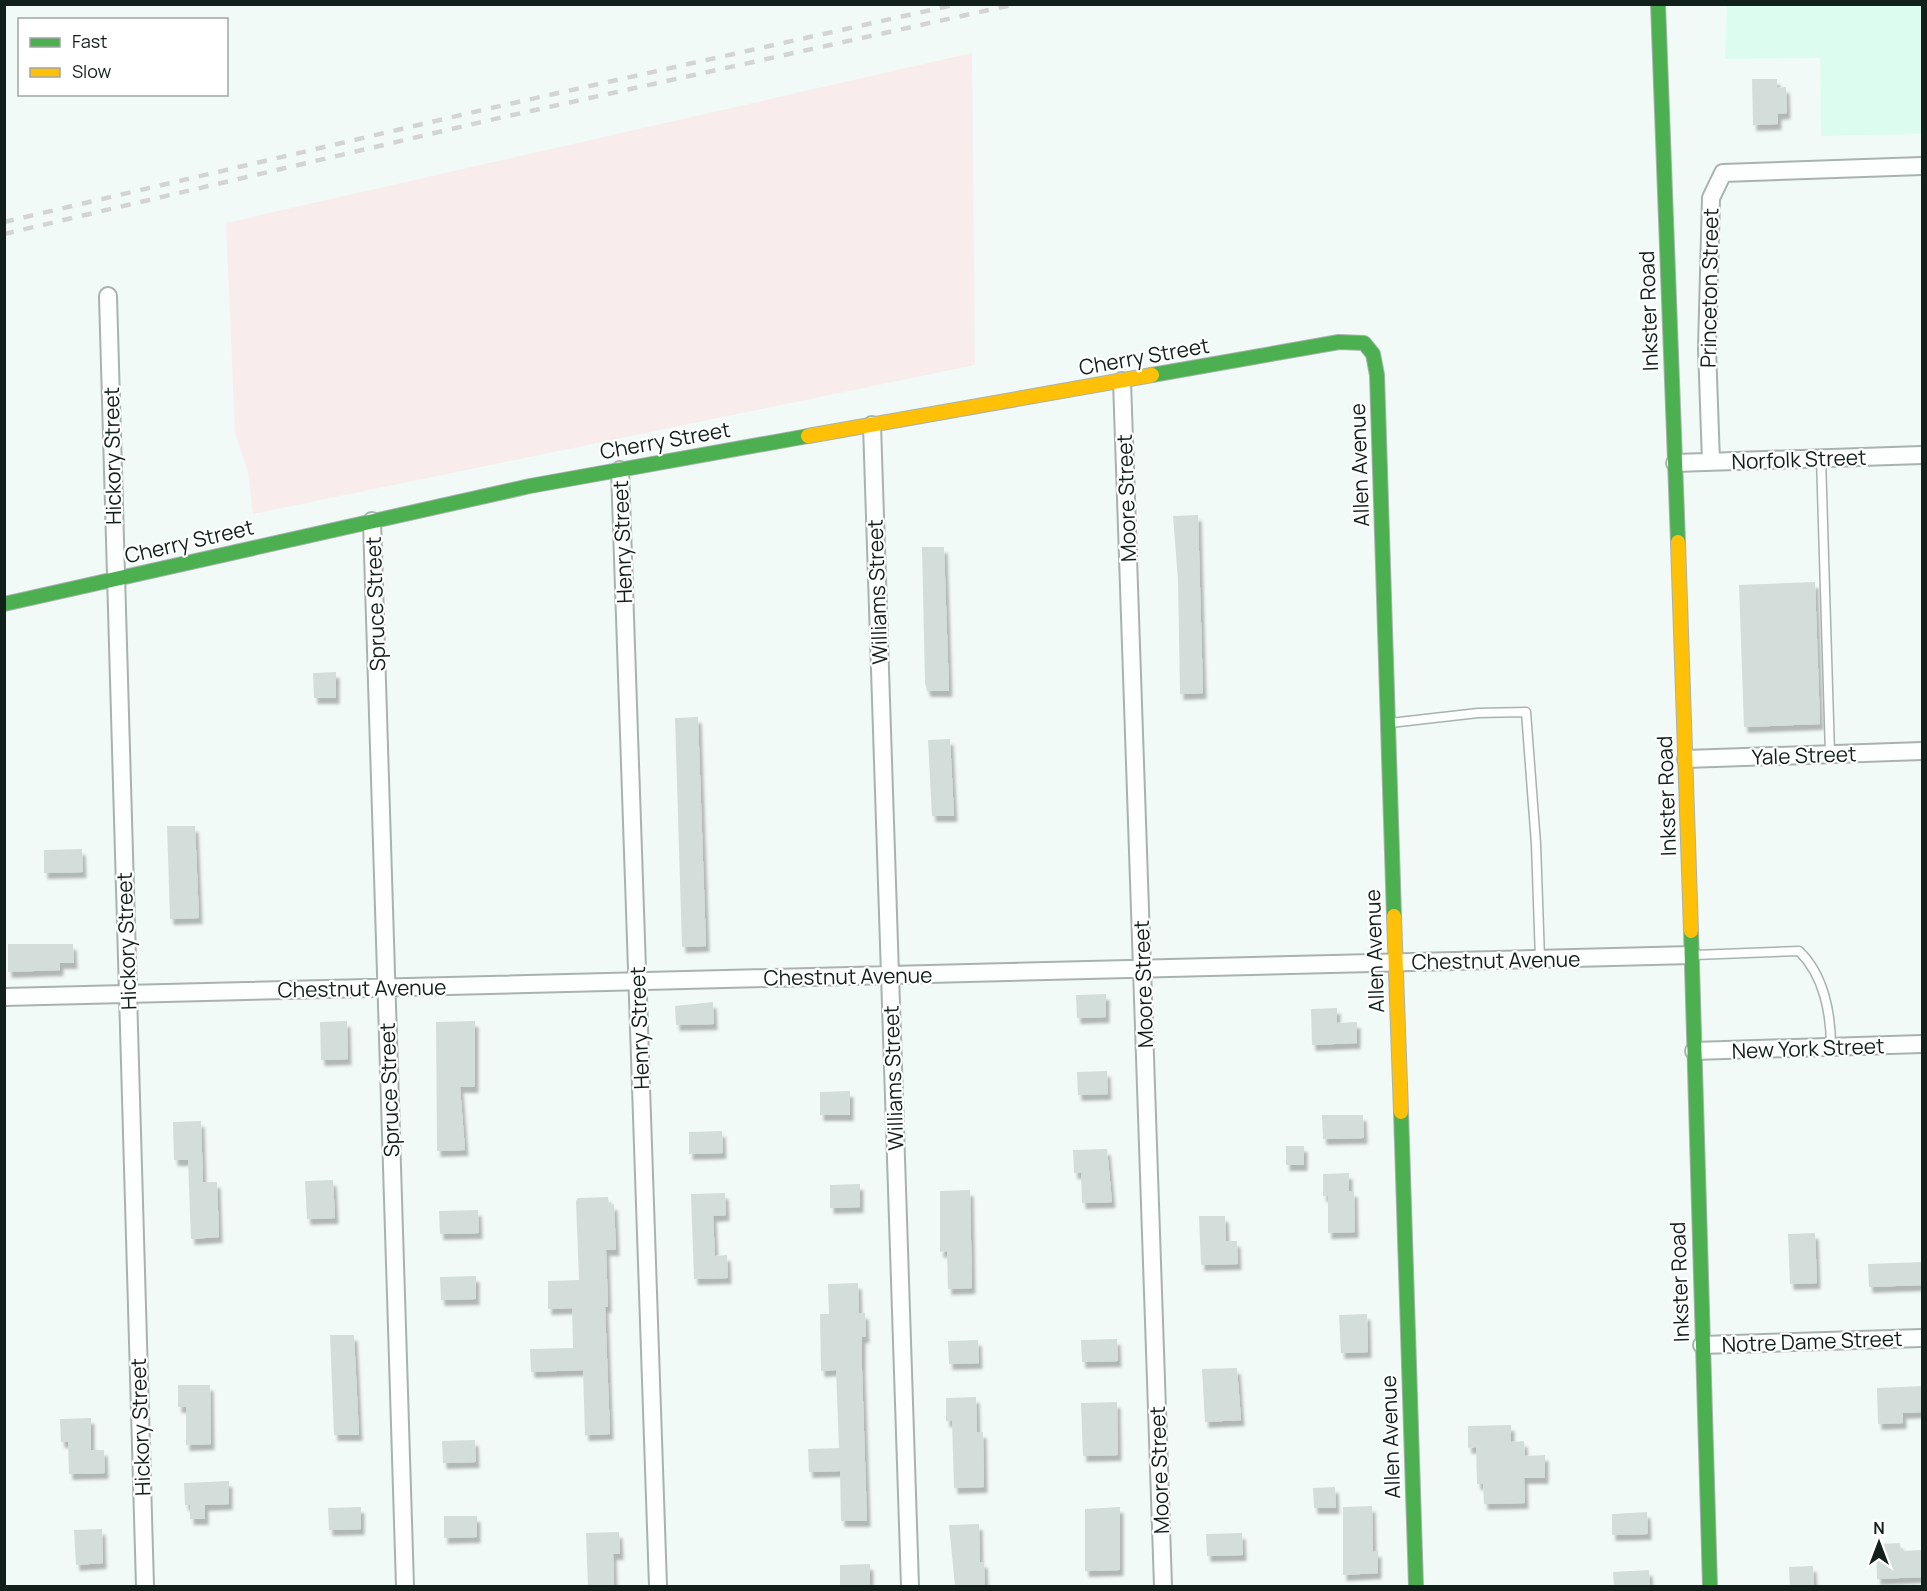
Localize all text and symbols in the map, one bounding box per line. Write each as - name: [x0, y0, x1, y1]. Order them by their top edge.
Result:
- legend: [18, 18, 228, 96]
- text: Fast: [72, 29, 107, 53]
- text: Slow: [72, 59, 112, 83]
- street label: Princeton Street: [1694, 208, 1724, 368]
- street label: Inkster Road: [1632, 250, 1664, 372]
- street label: Cherry Street: [1077, 331, 1211, 381]
- street label: Hickory Street: [97, 387, 127, 525]
- street label: Allen Avenue: [1343, 403, 1375, 527]
- street label: Cherry Street: [598, 415, 732, 465]
- street label: Moore Street: [1110, 434, 1142, 562]
- street label: Norfolk Street: [1731, 443, 1867, 475]
- street label: Henry Street: [606, 480, 638, 604]
- street label: Cherry Street: [122, 513, 256, 569]
- street label: Williams Street: [860, 519, 894, 665]
- street label: Spruce Street: [359, 536, 391, 672]
- street label: Inkster Road: [1650, 735, 1682, 857]
- street label: Yale Street: [1751, 739, 1857, 771]
- street label: Hickory Street: [110, 872, 142, 1010]
- street label: Allen Avenue: [1358, 889, 1390, 1013]
- street label: Moore Street: [1127, 920, 1159, 1048]
- street label: Chestnut Avenue: [1411, 945, 1581, 975]
- street label: Chestnut Avenue: [763, 961, 933, 991]
- street label: Henry Street: [623, 966, 655, 1090]
- street label: Chestnut Avenue: [277, 973, 447, 1003]
- street label: Williams Street: [876, 1005, 910, 1151]
- street label: Spruce Street: [373, 1022, 405, 1158]
- street label: New York Street: [1731, 1031, 1885, 1065]
- street label: Inkster Road: [1663, 1221, 1695, 1343]
- street label: Notre Dame Street: [1721, 1324, 1903, 1358]
- street label: Hickory Street: [124, 1358, 156, 1496]
- street label: Allen Avenue: [1374, 1375, 1406, 1499]
- street label: Moore Street: [1143, 1406, 1175, 1534]
- north arrow: [1849, 1513, 1909, 1573]
- text: N: [1873, 1517, 1885, 1539]

